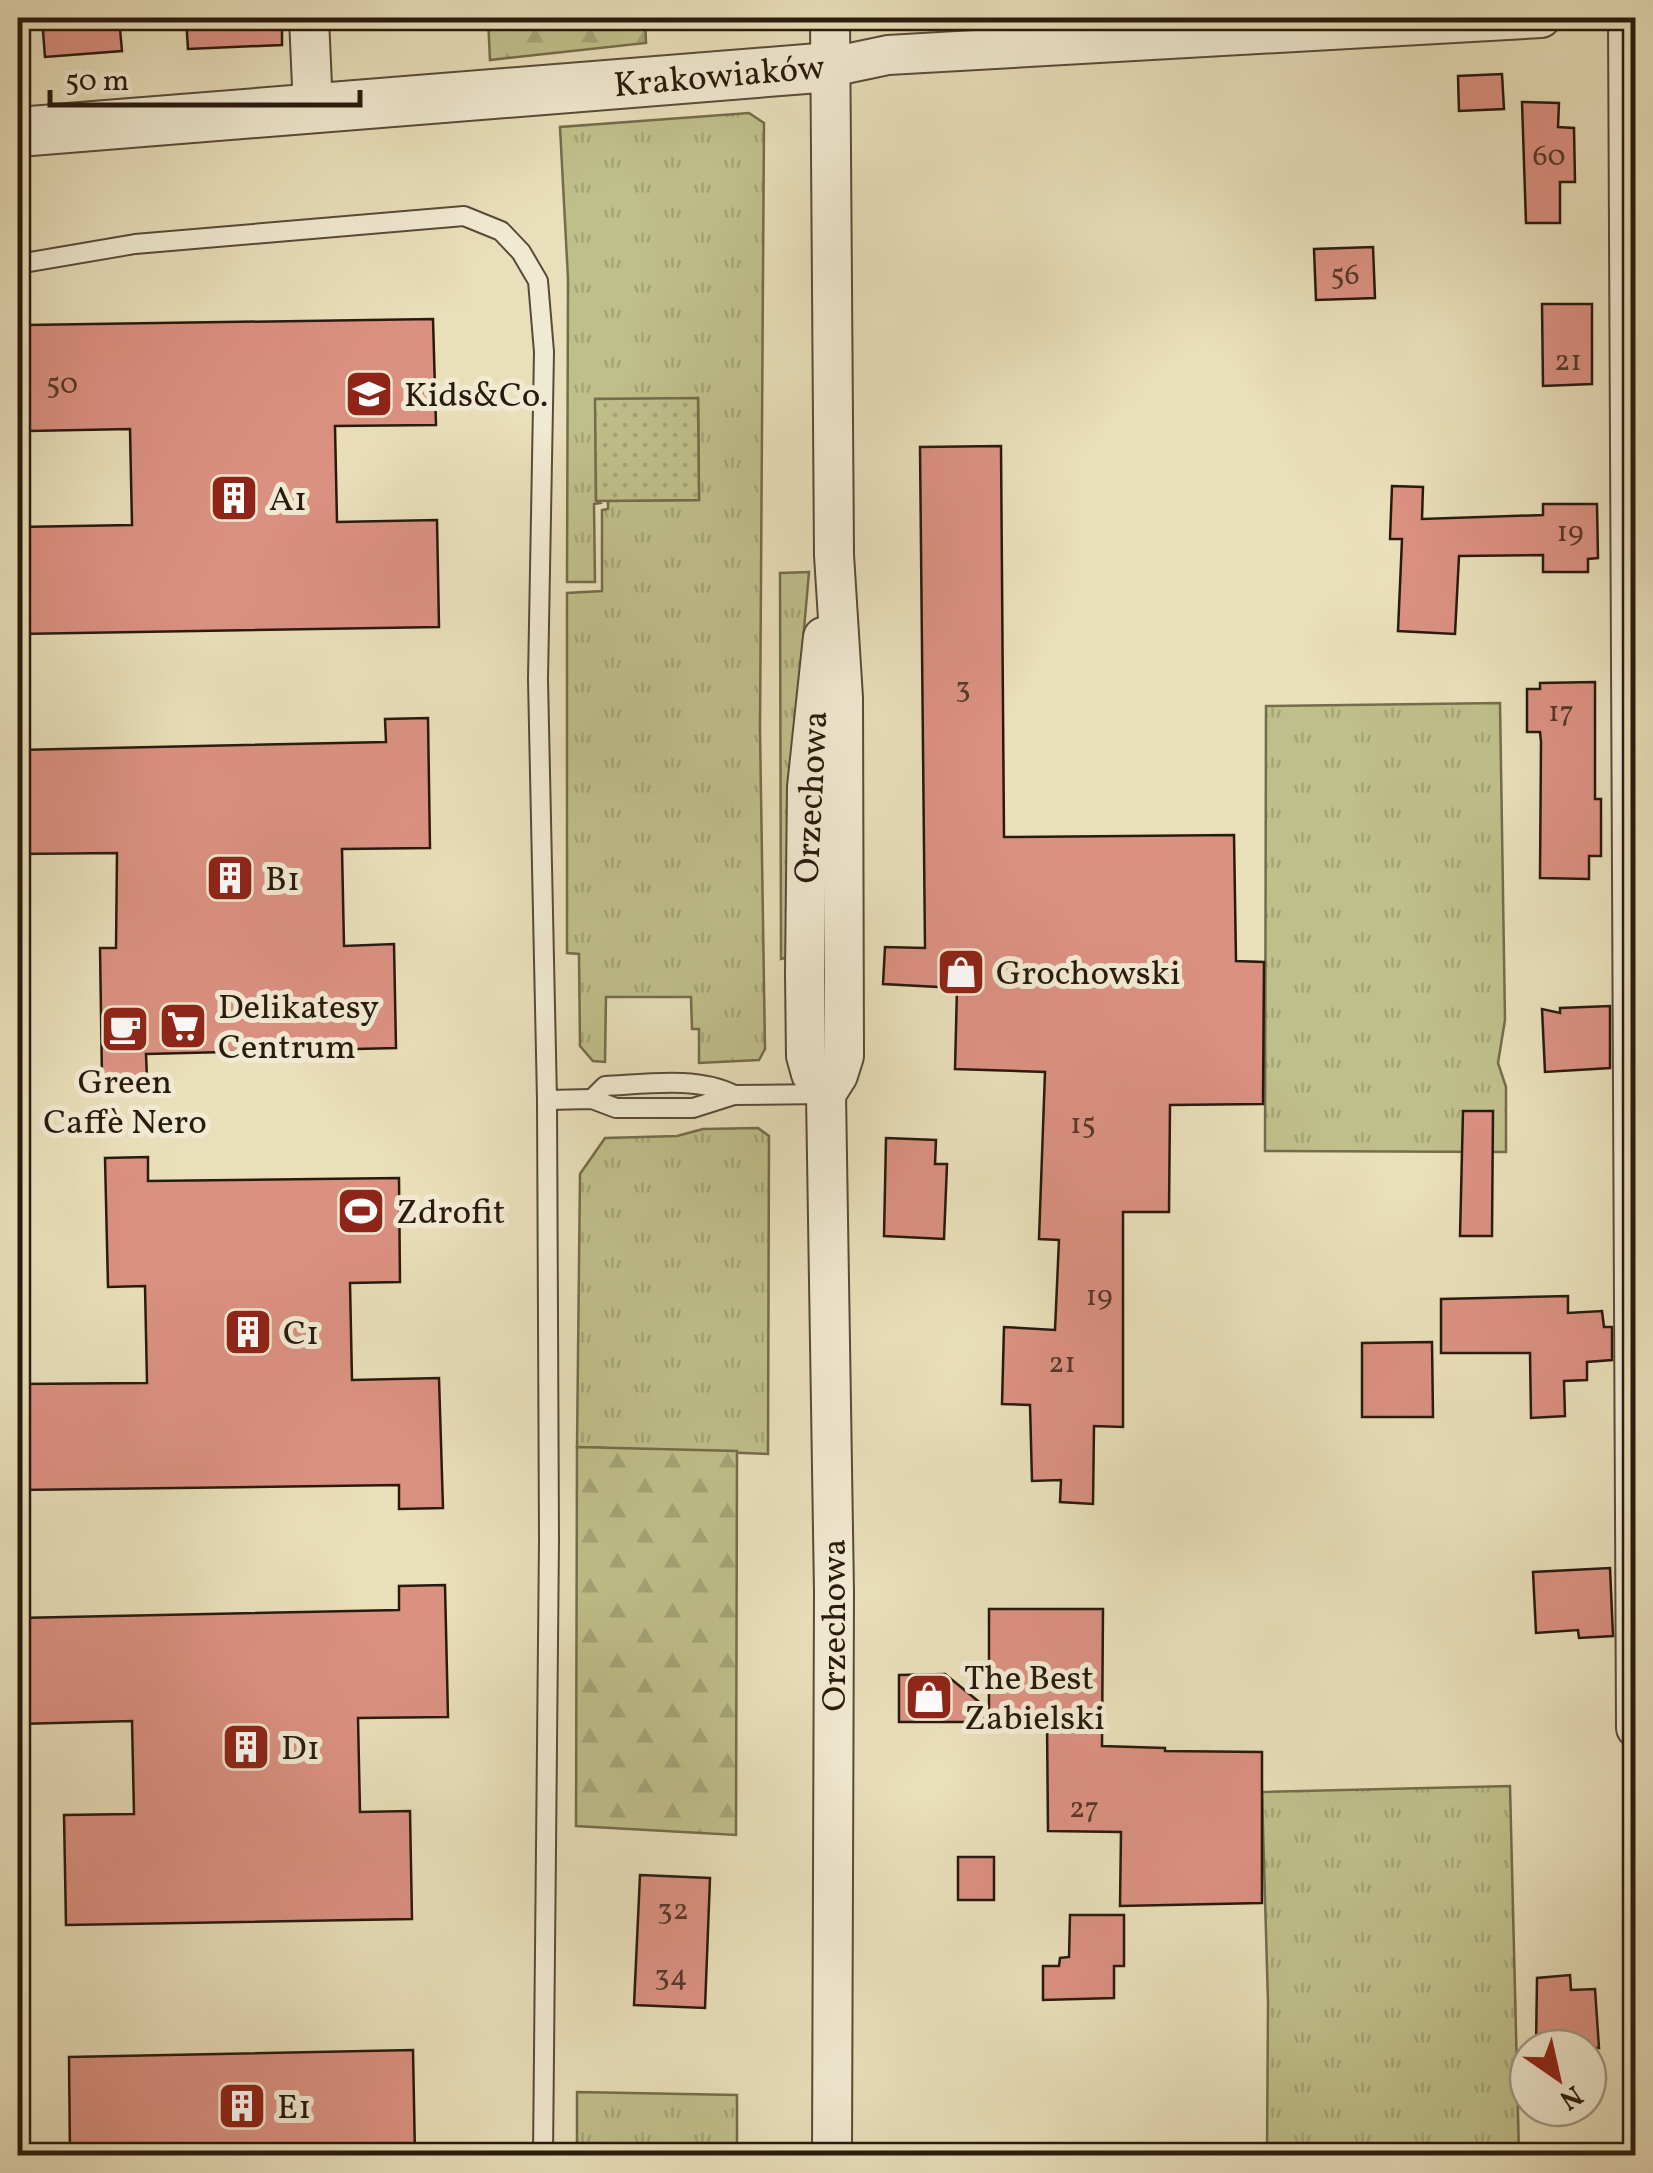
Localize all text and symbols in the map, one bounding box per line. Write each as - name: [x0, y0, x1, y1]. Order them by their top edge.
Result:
- scale bar: [50, 45, 360, 107]
- street label: Krakowiaków: [612, 45, 827, 111]
- text: 50 m: [65, 61, 129, 103]
- house number: 60: [1532, 136, 1566, 178]
- house number: 56: [1330, 255, 1360, 297]
- house number: 21: [1554, 341, 1582, 383]
- house number: 50: [46, 364, 78, 406]
- school or university icon: Kids&Co.: [343, 368, 395, 420]
- place label: Kids&Co.: [404, 373, 548, 421]
- building icon: A1: [208, 472, 260, 524]
- place label: A1: [269, 477, 307, 525]
- house number: 19: [1556, 512, 1584, 554]
- house number: 3: [955, 668, 971, 710]
- house number: 17: [1548, 692, 1574, 734]
- street label: Orzechowa: [785, 710, 841, 885]
- building icon: B1: [204, 852, 256, 904]
- place label: B1: [265, 857, 300, 905]
- shop icon: Grochowski: [935, 946, 987, 998]
- place label: Grochowski: [996, 951, 1180, 999]
- place label: Delikatesy Centrum: [218, 985, 379, 1073]
- supermarket icon: Delikatesy Centrum: [157, 1000, 209, 1052]
- cafe icon: Green Caffè Nero: [99, 1003, 151, 1055]
- place label: Green Caffè Nero: [43, 1060, 207, 1148]
- house number: 15: [1070, 1104, 1096, 1146]
- sports icon: Zdrofit: [335, 1185, 387, 1237]
- place label: Zdrofit: [396, 1190, 505, 1238]
- house number: 19: [1085, 1276, 1113, 1318]
- building icon: C1: [222, 1306, 274, 1358]
- place label: C1: [283, 1311, 319, 1359]
- house number: 21: [1048, 1343, 1076, 1385]
- street label: Orzechowa: [812, 1539, 860, 1711]
- place label: The Best Zabielski: [964, 1656, 1105, 1744]
- shop icon: The Best Zabielski: [903, 1671, 955, 1723]
- building icon: D1: [220, 1721, 272, 1773]
- place label: D1: [281, 1726, 320, 1774]
- house number: 27: [1069, 1788, 1099, 1830]
- house number: 32: [657, 1890, 689, 1932]
- house number: 34: [654, 1956, 688, 1998]
- north arrow: [1508, 2028, 1608, 2128]
- text: N: [1551, 2075, 1590, 2119]
- building icon: E1: [216, 2080, 268, 2132]
- place label: E1: [277, 2085, 312, 2133]

